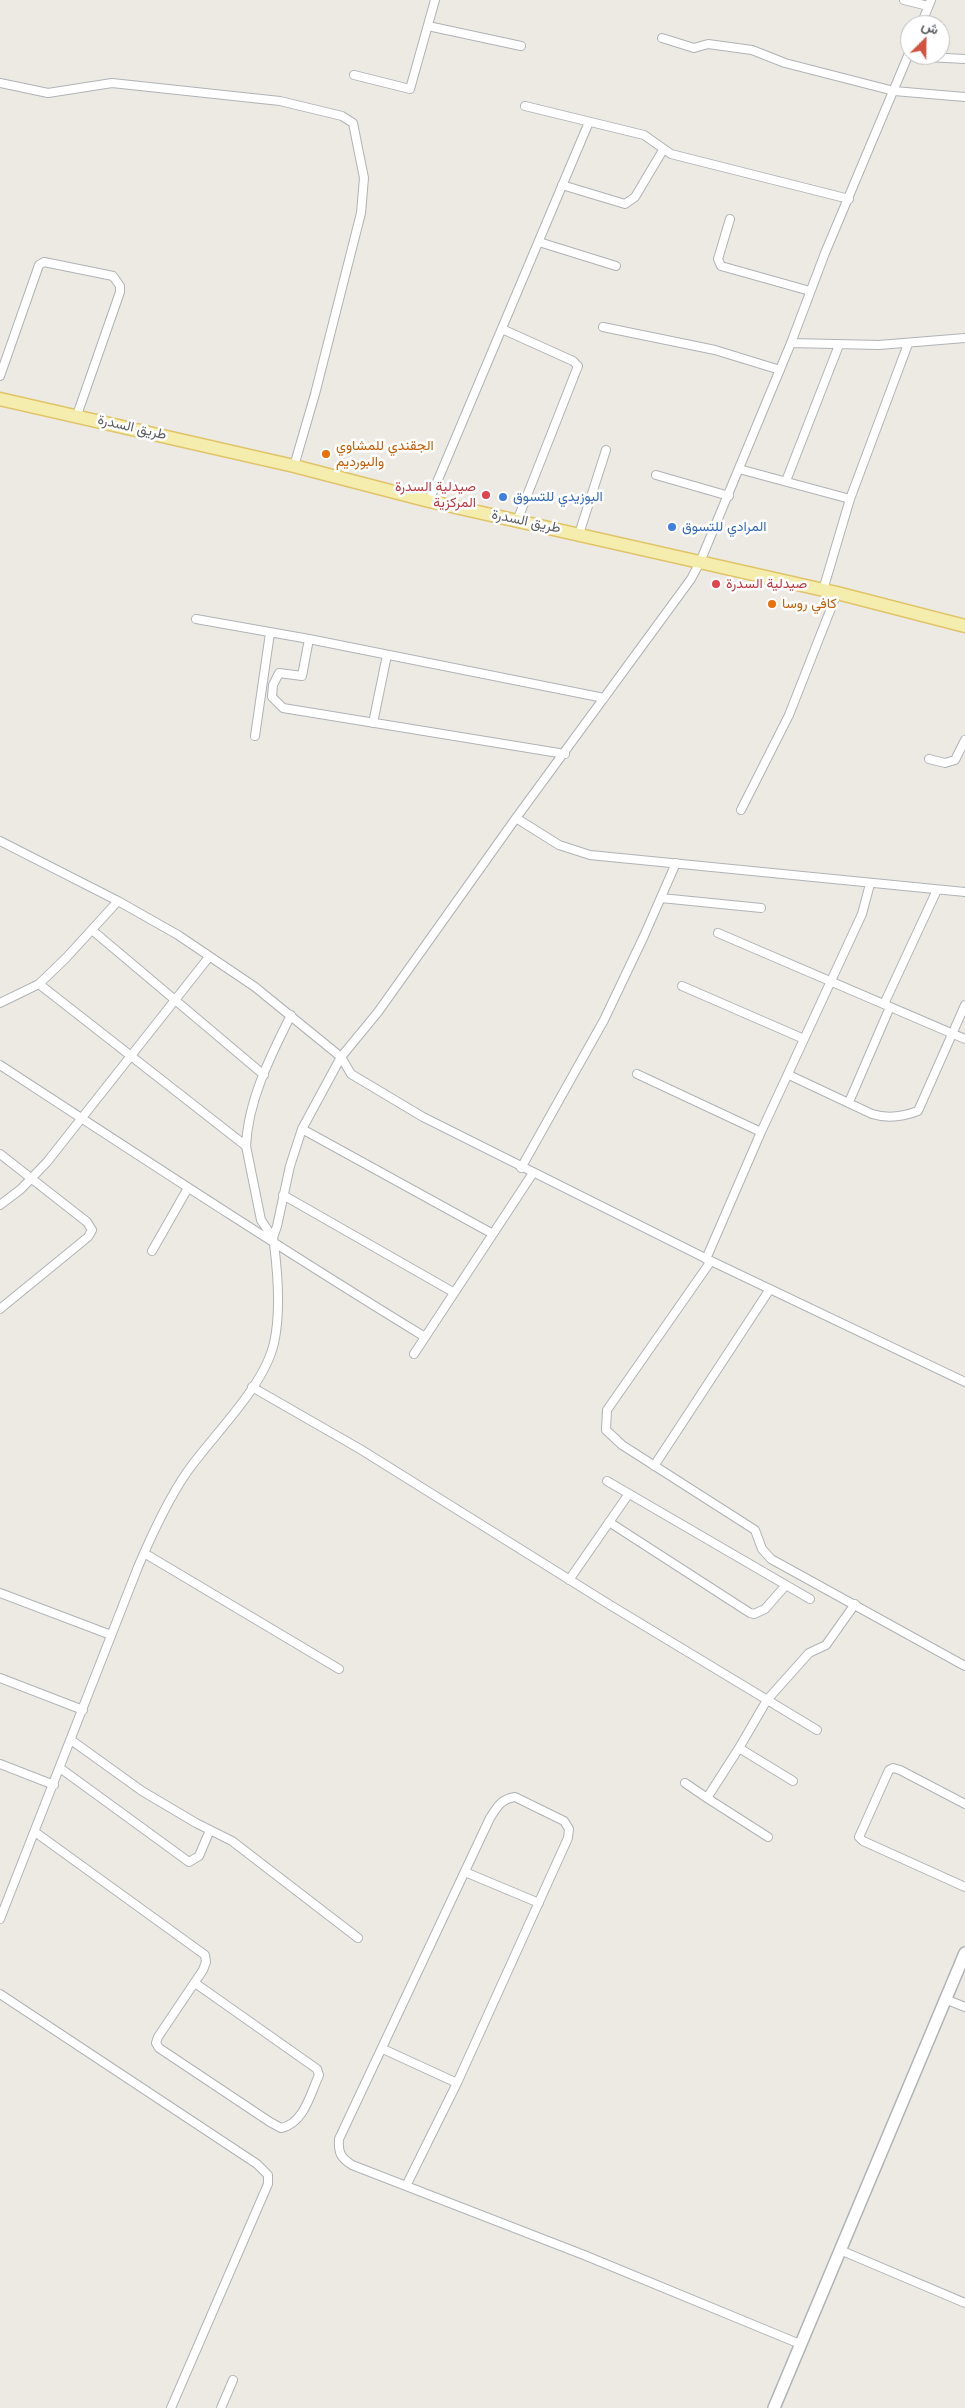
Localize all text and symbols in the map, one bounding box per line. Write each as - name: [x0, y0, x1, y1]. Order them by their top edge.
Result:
- north arrow: [900, 15, 950, 65]
- text: ش: [919, 15, 942, 40]
- street label: طريق السدرة: [96, 412, 168, 444]
- place label: الجقندي للمشاوي والبورديم: [336, 438, 434, 471]
- marker: الجقندي للمشاوي والبورديم: [320, 448, 332, 460]
- place label: صيدلية السدرة المركزية: [395, 479, 476, 512]
- marker: صيدلية السدرة المركزية: [480, 489, 492, 501]
- place label: البوزيدي للتسوق: [513, 489, 603, 505]
- marker: البوزيدي للتسوق: [497, 491, 509, 503]
- street label: طريق السدرة: [490, 506, 562, 538]
- place label: المرادي للتسوق: [682, 519, 767, 535]
- marker: المرادي للتسوق: [666, 521, 678, 533]
- place label: صيدلية السدرة: [726, 576, 807, 592]
- marker: صيدلية السدرة: [710, 578, 722, 590]
- place label: كافي روسا: [782, 596, 837, 612]
- marker: كافي روسا: [766, 598, 778, 610]

